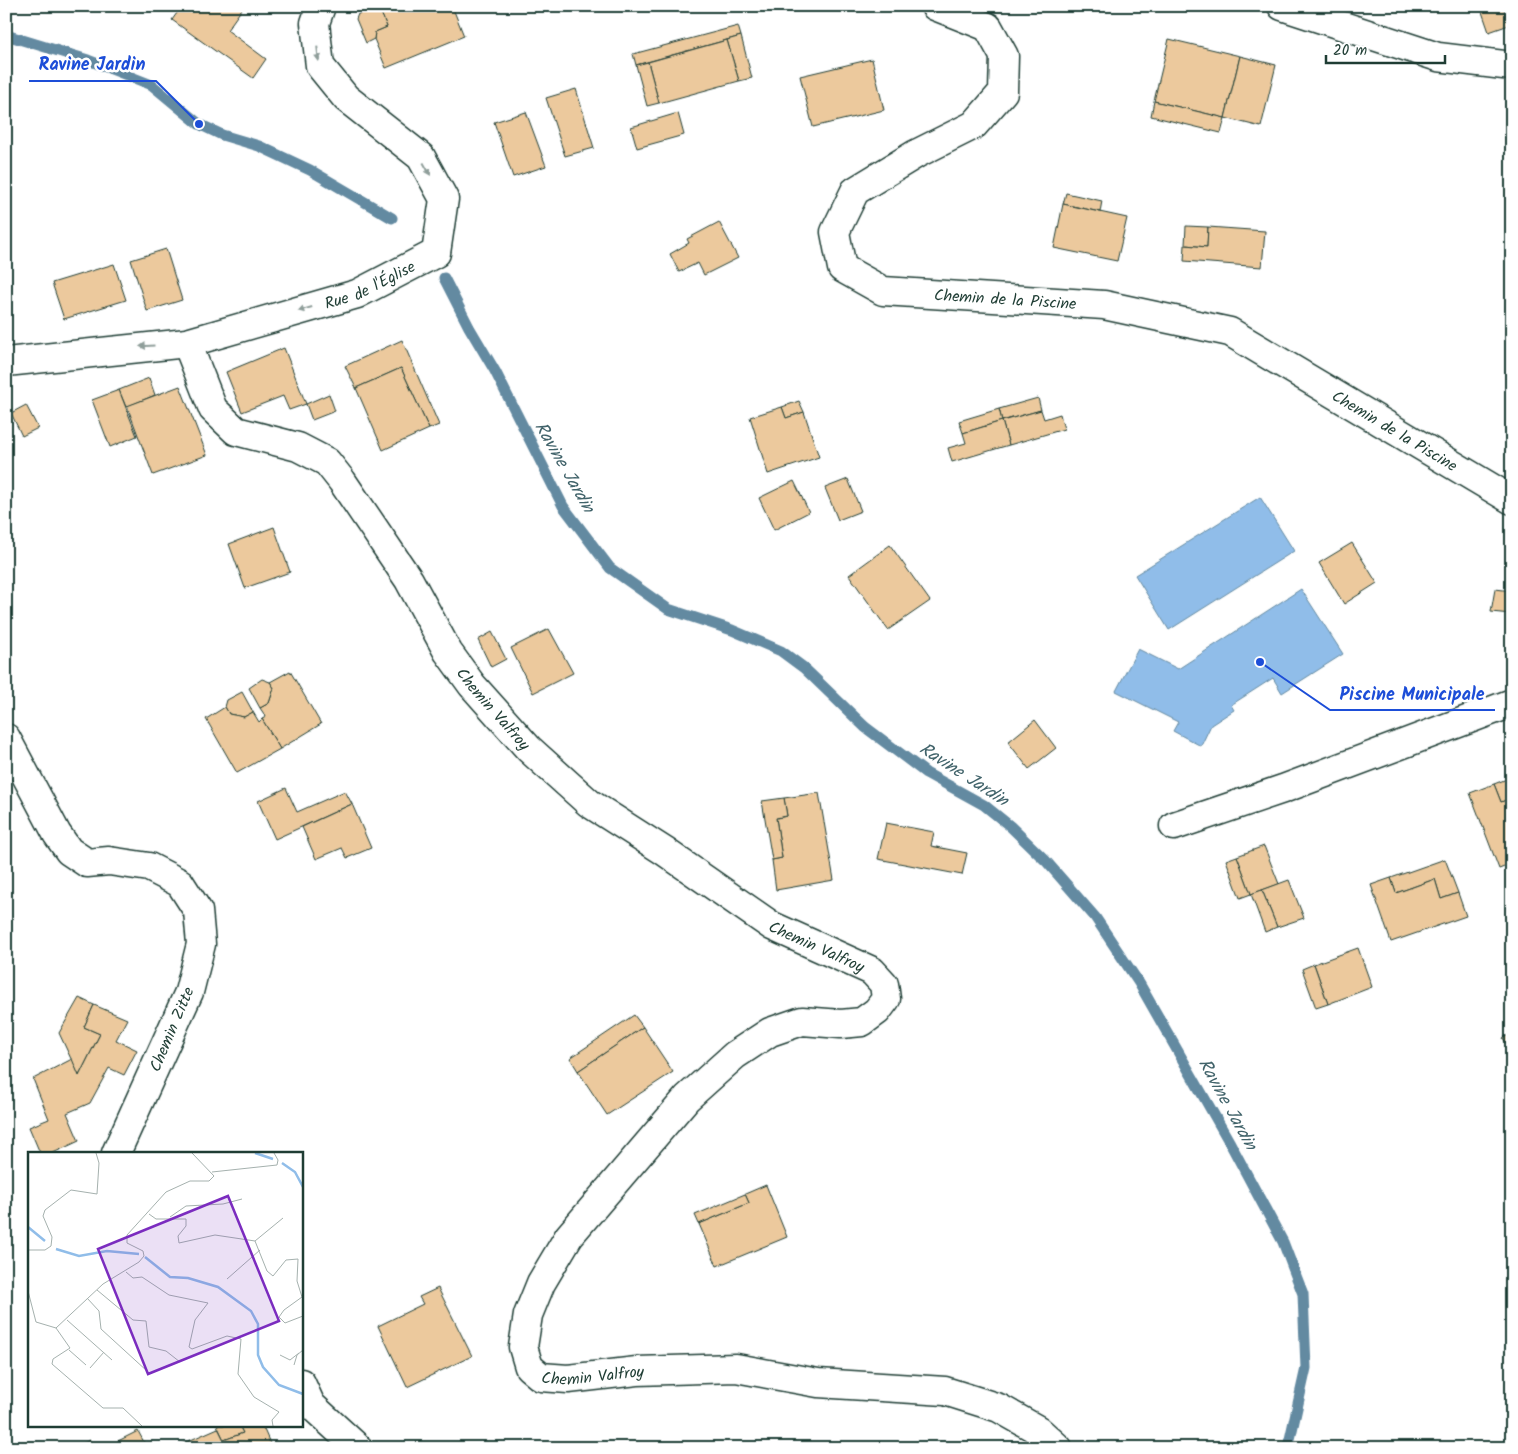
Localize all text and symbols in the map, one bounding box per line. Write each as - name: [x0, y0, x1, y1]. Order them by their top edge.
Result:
- scale bar: [1326, 32, 1444, 64]
- text: 20 m: [1333, 39, 1367, 63]
- one-way arrow: [315, 46, 323, 62]
- callout: Ravine Jardin: [29, 48, 156, 81]
- text: Ravine Jardin: [39, 51, 145, 80]
- one-way arrow: [423, 162, 432, 175]
- street label: Rue de l'Église: [322, 255, 420, 317]
- street label: Chemin de la Piscine: [933, 283, 1077, 317]
- one-way arrow: [297, 306, 312, 314]
- one-way arrow: [139, 342, 155, 350]
- street label: Chemin de la Piscine: [1327, 384, 1462, 479]
- water label: Ravine Jardin: [526, 417, 602, 520]
- street label: Chemin Valfroy: [449, 663, 536, 757]
- callout: Piscine Municipale: [1330, 677, 1495, 710]
- text: Piscine Municipale: [1339, 681, 1485, 710]
- water label: Ravine Jardin: [913, 735, 1015, 816]
- street label: Chemin Valfroy: [764, 915, 869, 980]
- street label: Chemin Zitte: [143, 983, 202, 1076]
- water label: Ravine Jardin: [1189, 1053, 1265, 1157]
- inset map: [28, 1152, 302, 1426]
- street label: Chemin Valfroy: [540, 1360, 645, 1393]

